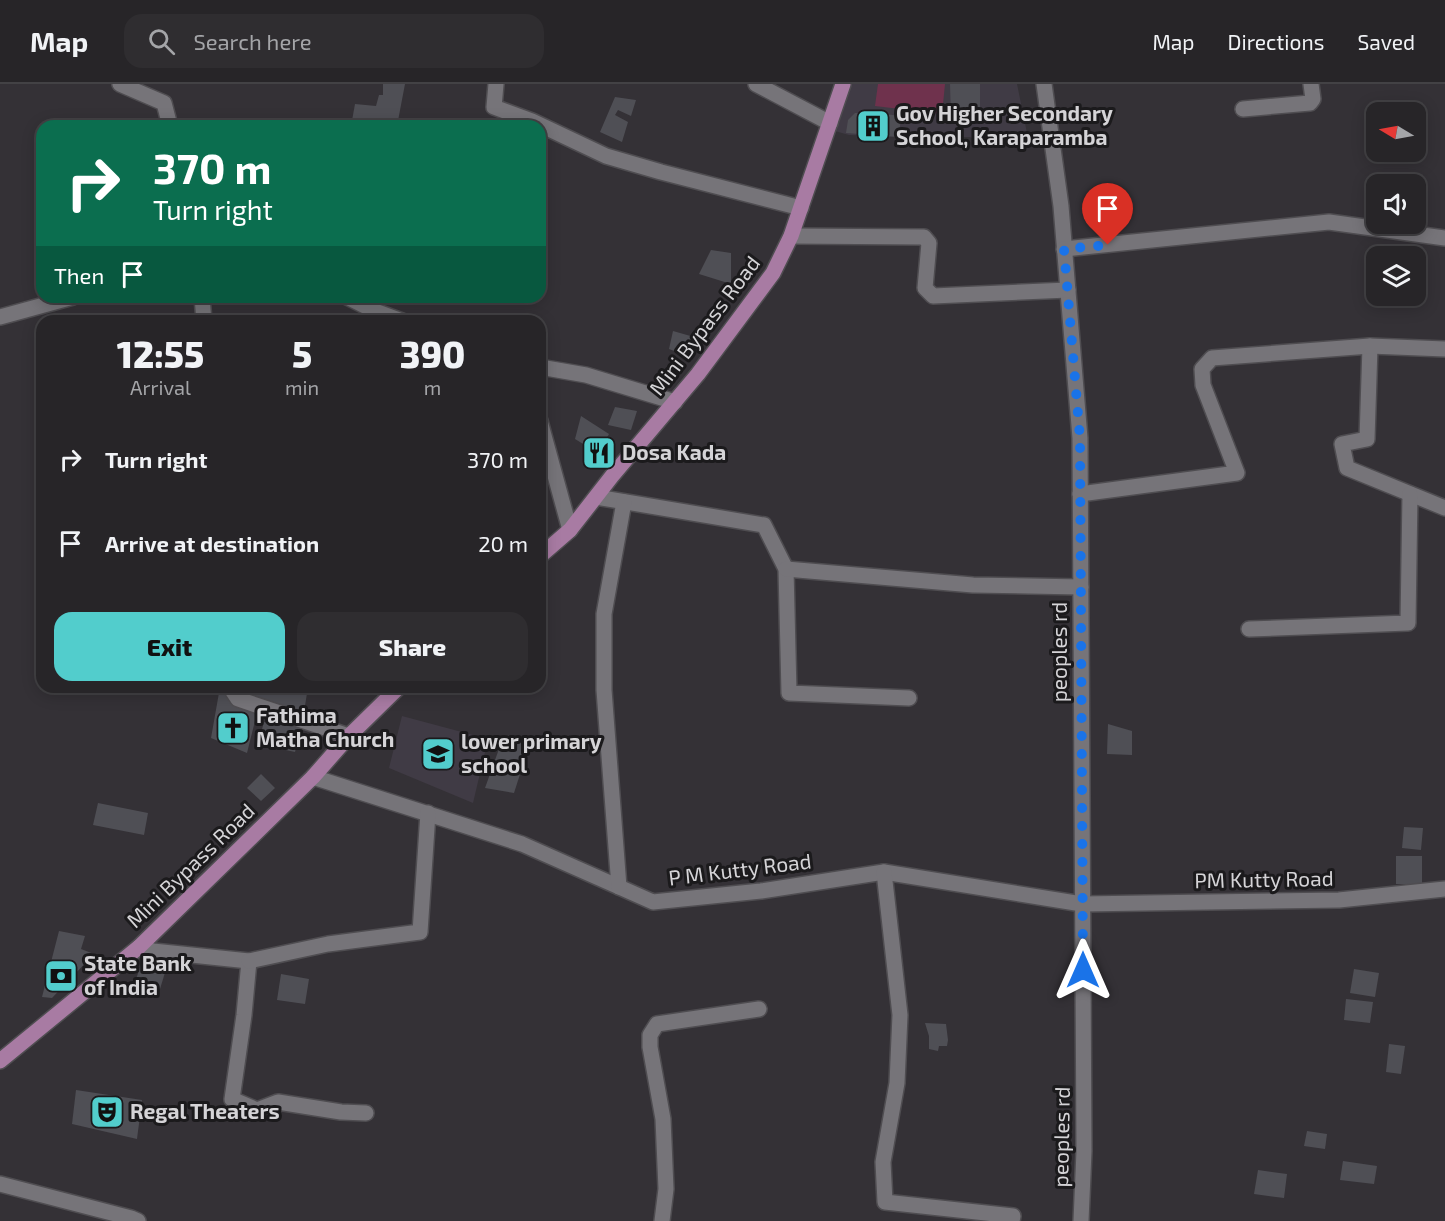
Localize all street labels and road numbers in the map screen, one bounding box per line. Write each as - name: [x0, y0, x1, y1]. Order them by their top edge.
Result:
- street label: Mini Bypass Road: [643, 251, 764, 400]
- street label: peoples rd: [1046, 602, 1071, 702]
- street label: Mini Bypass Road: [121, 798, 259, 932]
- street label: P M Kutty Road: [667, 847, 813, 890]
- street label: PM Kutty Road: [1194, 865, 1334, 892]
- street label: peoples rd: [1047, 1086, 1074, 1188]

